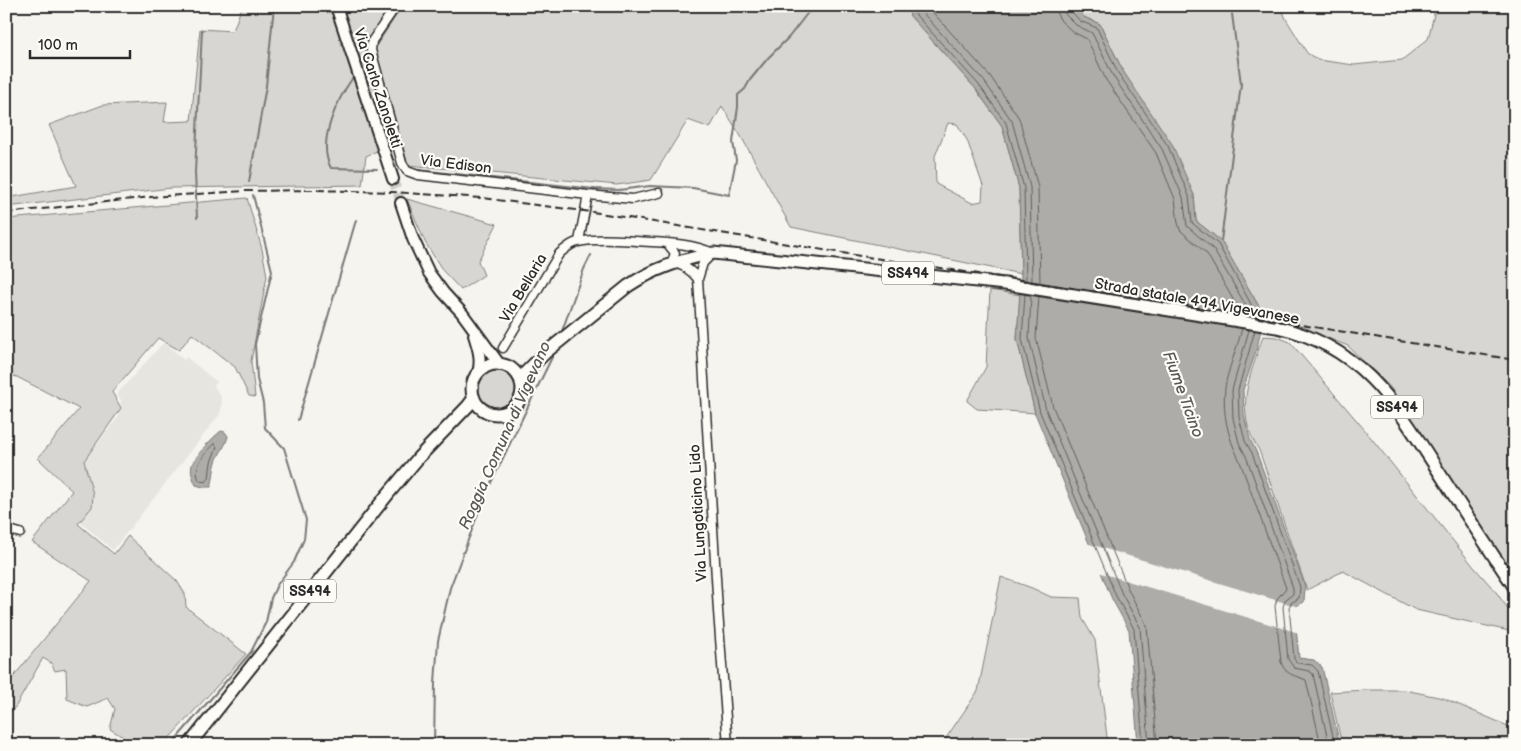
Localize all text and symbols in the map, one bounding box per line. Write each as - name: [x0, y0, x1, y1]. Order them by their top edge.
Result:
- street label: Via Carlo Zanoletti: [349, 26, 406, 151]
- scale bar: [30, 28, 130, 60]
- text: 100 m: [38, 36, 78, 55]
- street label: Via Edison: [419, 151, 493, 178]
- street label: Via Bellaria: [495, 250, 551, 326]
- road number: SS494: [882, 262, 934, 284]
- street label: Strada statale 494 Vigevanese: [1093, 274, 1301, 329]
- water label: Roggia Comuna di Vigevano: [455, 339, 555, 533]
- water label: Fiume Ticino: [1158, 349, 1207, 440]
- road number: SS494: [1371, 396, 1423, 418]
- street label: Via Lungoticino Lido: [685, 444, 712, 582]
- road number: SS494: [284, 580, 336, 602]

